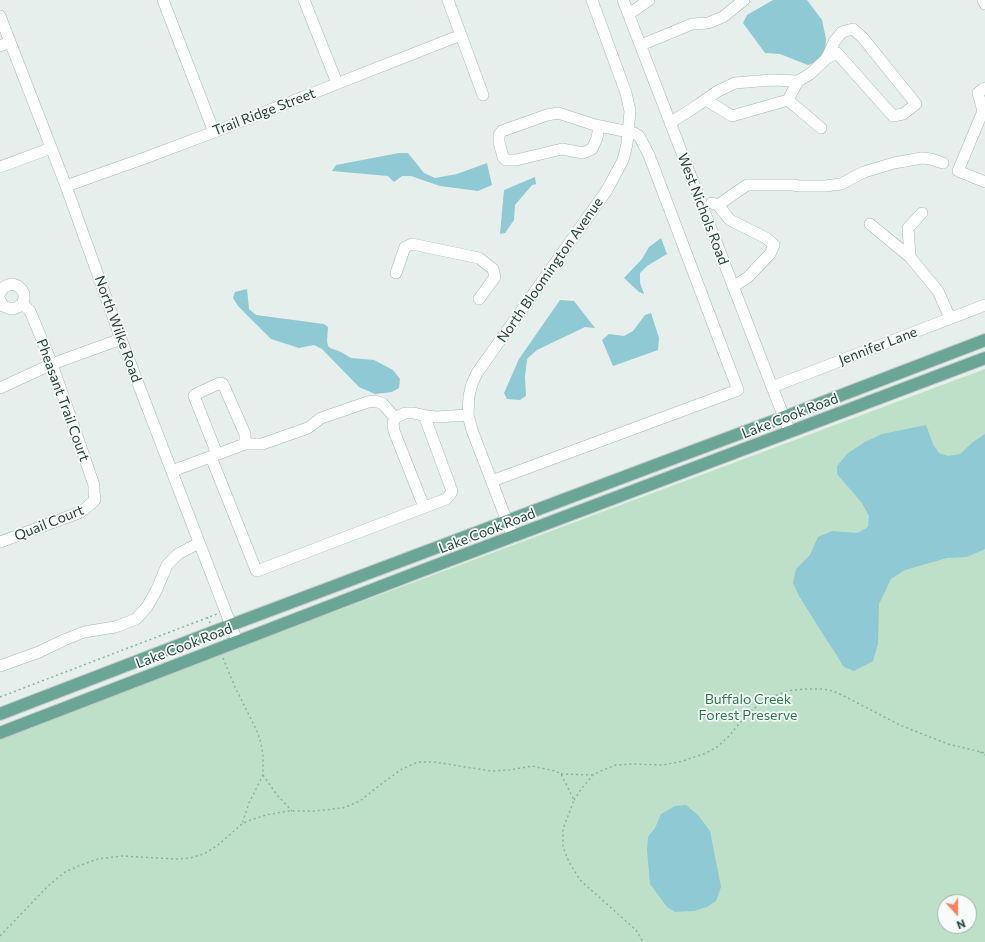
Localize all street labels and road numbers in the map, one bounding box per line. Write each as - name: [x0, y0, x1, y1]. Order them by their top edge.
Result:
- street label: Trail Ridge Street: [210, 85, 318, 139]
- street label: West Nichols Road: [674, 151, 732, 267]
- street label: North Bloomington Avenue: [493, 194, 607, 346]
- street label: North Wilke Road: [91, 273, 145, 385]
- street label: Jennifer Lane: [836, 323, 920, 369]
- street label: Pheasant Trail Court: [33, 336, 93, 464]
- street label: Lake Cook Road: [739, 390, 841, 442]
- street label: Quail Court: [12, 501, 86, 545]
- street label: Lake Cook Road: [436, 505, 538, 557]
- street label: Lake Cook Road: [133, 620, 235, 672]

